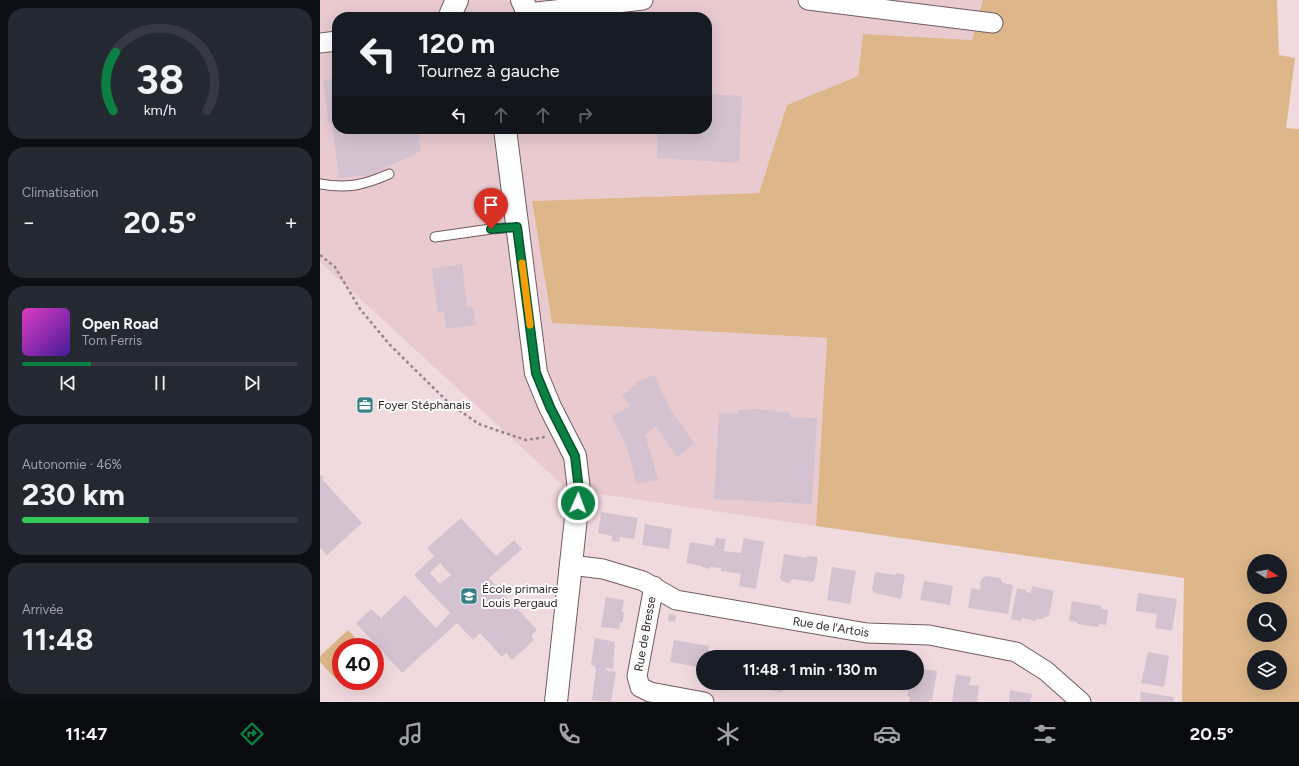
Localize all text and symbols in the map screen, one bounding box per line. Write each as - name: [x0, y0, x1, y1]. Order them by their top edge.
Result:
- text: 120 m: [418, 26, 495, 60]
- icon: left: [352, 28, 404, 80]
- text: 38: [136, 54, 184, 104]
- text: Tournez à gauche: [418, 60, 560, 82]
- text: km/h: [144, 101, 176, 119]
- icon: left: [448, 104, 470, 126]
- icon: ahead: [490, 104, 512, 126]
- icon: ahead: [532, 104, 554, 126]
- icon: right: [574, 104, 596, 126]
- text: Climatisation: [22, 185, 98, 200]
- pin: [474, 188, 508, 229]
- icon: arrive: [480, 194, 502, 216]
- text: 20.5°: [123, 204, 197, 241]
- text: −: [22, 209, 36, 236]
- text: +: [284, 209, 298, 236]
- text: Open Road: [82, 315, 159, 333]
- text: Tom Ferris: [82, 333, 142, 348]
- icon: previous: [57, 372, 79, 394]
- icon: pause: [149, 372, 171, 394]
- icon: next: [241, 372, 263, 394]
- office icon: Foyer Stéphanais: [355, 395, 375, 415]
- place label: Foyer Stéphanais: [378, 398, 471, 412]
- text: Autonomie · 46%: [22, 457, 122, 472]
- text: 230 km: [22, 476, 125, 513]
- position arrow: [557, 482, 599, 524]
- north arrow: [1247, 554, 1287, 594]
- map controls: [1247, 554, 1287, 690]
- place label: École primaire Louis Pergaud: [482, 582, 559, 610]
- school or university icon: École primaire Louis Pergaud: [459, 586, 479, 606]
- street label: Rue de Bresse: [632, 595, 659, 673]
- text: Arrivée: [22, 602, 63, 617]
- button: search: [1247, 602, 1287, 642]
- street label: Rue de l'Artois: [792, 614, 871, 640]
- text: 11:48: [22, 621, 94, 658]
- speed limit sign: 40: [332, 638, 384, 690]
- button: layers: [1247, 650, 1287, 690]
- text: 11:48 · 1 min · 130 m: [743, 661, 877, 679]
- icon: directions: [238, 720, 266, 748]
- icon: music: [397, 720, 425, 748]
- icon: phone: [555, 720, 583, 748]
- icon: climate: [714, 720, 742, 748]
- icon: car: [873, 720, 901, 748]
- icon: filters: [1031, 720, 1059, 748]
- text: 11:47: [65, 723, 107, 745]
- text: 20.5°: [1190, 723, 1234, 745]

